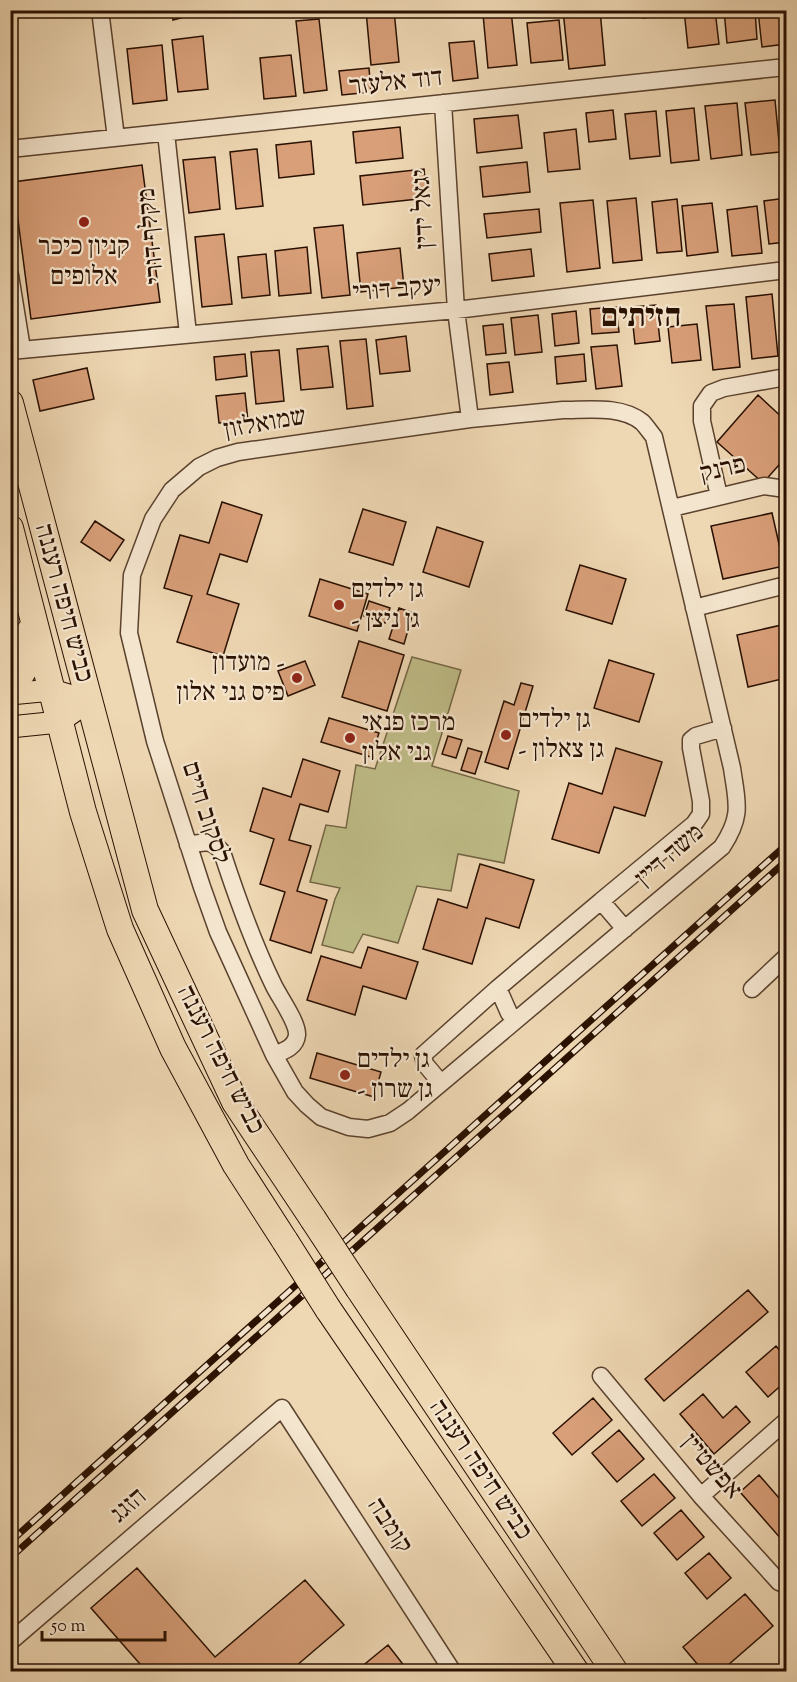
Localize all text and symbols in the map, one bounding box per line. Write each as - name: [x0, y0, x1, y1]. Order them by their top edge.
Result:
- street label: דוד אלעזר: [347, 60, 445, 106]
- street label: יגאל ידין: [403, 168, 445, 250]
- street label: מקלף דורי: [129, 186, 175, 286]
- marker: קניון כיכר אלופים: [77, 215, 91, 229]
- place label: קניון כיכר אלופים: [38, 229, 130, 296]
- street label: יעקב דורי: [351, 268, 443, 312]
- district label: הזיתים: [601, 295, 681, 341]
- street label: שמואלזון: [221, 399, 309, 449]
- street label: פרנק: [696, 447, 750, 493]
- street label: כביש חיפה רעננה: [24, 519, 102, 687]
- place label: גן ילדים - גן ניצן: [351, 572, 424, 639]
- marker: גן ילדים - גן ניצן: [332, 598, 346, 612]
- place label: מועדון - פיס גני אלון: [177, 645, 285, 712]
- marker: מועדון - פיס גני אלון: [290, 671, 304, 685]
- place label: גן ילדים - גן צאלון: [518, 702, 604, 769]
- place label: מרכז פנאי גני אלון: [362, 705, 456, 772]
- marker: גן ילדים - גן צאלון: [499, 728, 513, 742]
- marker: מרכז פנאי גני אלון: [343, 731, 357, 745]
- street label: לסקוב חיים: [171, 757, 239, 869]
- street label: משה דיין: [627, 815, 713, 897]
- street label: כביש חיפה רעננה: [166, 979, 274, 1141]
- place label: גן ילדים - גן שרון: [357, 1042, 433, 1109]
- marker: גן ילדים - גן שרון: [338, 1068, 352, 1082]
- street label: כביש חיפה רעננה: [419, 1392, 541, 1548]
- street label: אפשטיין: [672, 1426, 750, 1508]
- street label: הזגג: [102, 1480, 156, 1532]
- street label: קומבה: [357, 1491, 421, 1561]
- scale bar: [42, 1604, 165, 1642]
- text: 50 m: [50, 1614, 86, 1640]

